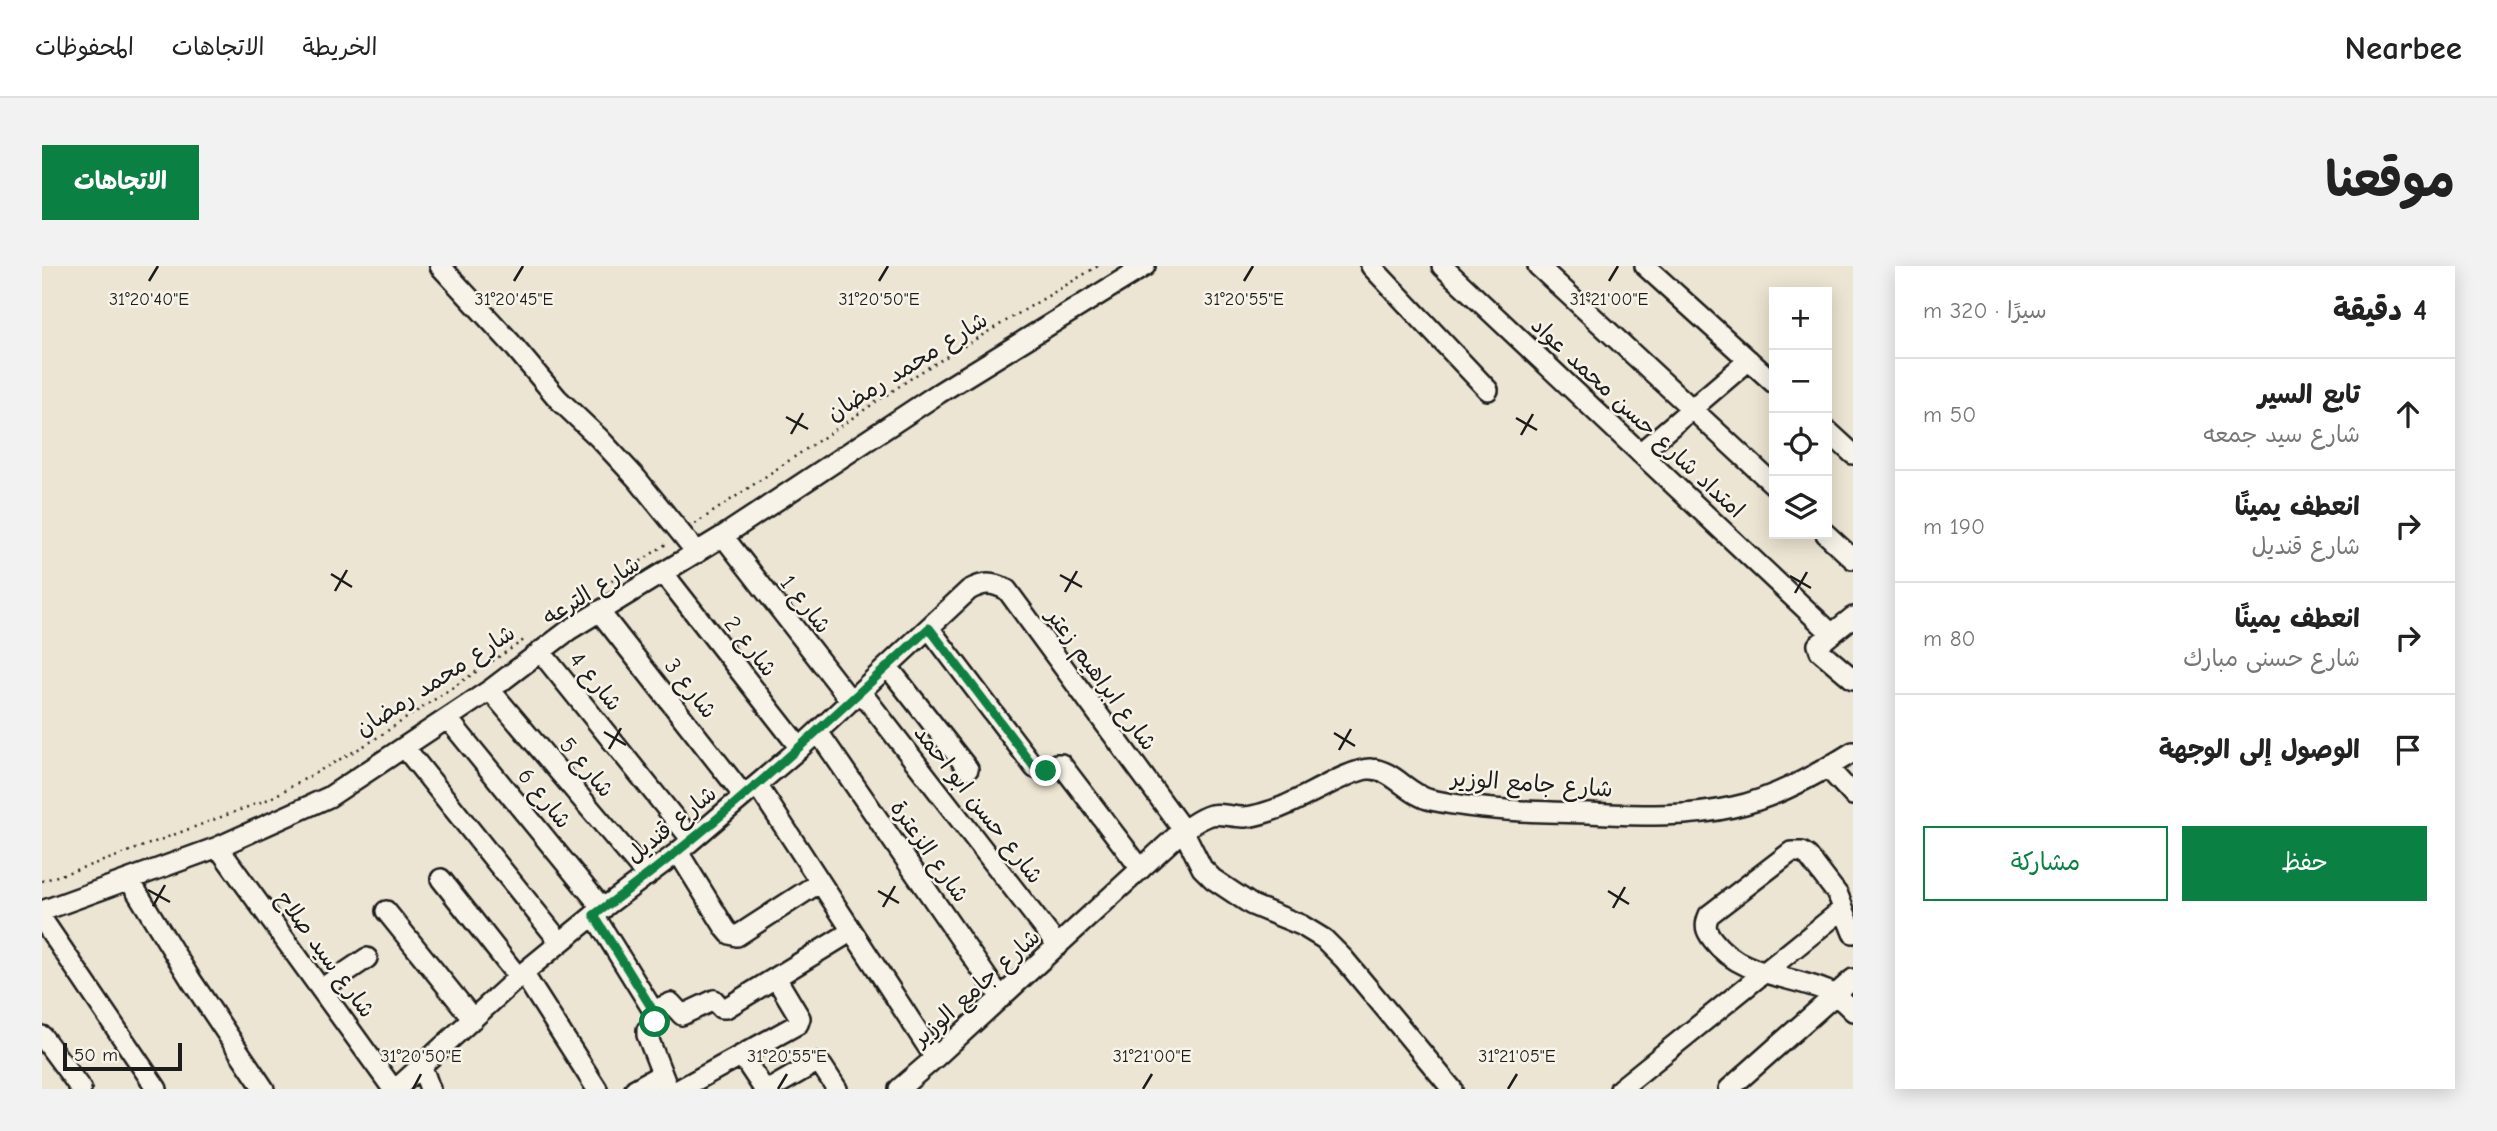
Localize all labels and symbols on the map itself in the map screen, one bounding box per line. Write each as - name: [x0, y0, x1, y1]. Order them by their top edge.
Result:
- text: 31°20'40"E: [109, 289, 189, 310]
- text: 31°20'45"E: [475, 289, 554, 310]
- text: 31°20'50"E: [838, 289, 920, 310]
- text: 31°20'55"E: [1204, 289, 1284, 310]
- text: 31°21'00"E: [1570, 289, 1648, 310]
- street label: شارع محمد رمضان: [822, 306, 994, 428]
- street label: امتداد شارع حسن محمد عواد: [1524, 311, 1750, 525]
- street label: شارع الترعه: [538, 550, 646, 633]
- street label: شارع 1: [773, 570, 837, 640]
- street label: شارع ابراهيم زعتر: [1036, 601, 1162, 758]
- street label: شارع 2: [717, 611, 783, 683]
- street label: شارع محمد رمضان: [351, 619, 521, 744]
- street label: شارع 4: [562, 646, 628, 718]
- street label: شارع 3: [657, 653, 723, 725]
- street label: شارع حسن ابو احمد: [907, 720, 1049, 890]
- street label: شارع 5: [552, 732, 619, 804]
- route end: [1030, 755, 1061, 786]
- street label: شارع 6: [511, 763, 577, 835]
- street label: شارع جامع الوزير: [1448, 764, 1614, 806]
- street label: شارع قنديل: [621, 780, 723, 871]
- street label: شارع الزعترة: [883, 795, 975, 909]
- street label: شارع سيد صلاح: [269, 886, 381, 1024]
- street label: شارع جامع الوزير: [906, 923, 1048, 1055]
- route start: [639, 1006, 670, 1037]
- scale bar: [63, 1040, 182, 1072]
- text: 31°20'50"E: [380, 1046, 462, 1067]
- text: 31°20'55"E: [747, 1046, 827, 1067]
- text: 31°21'00"E: [1113, 1046, 1191, 1067]
- text: 31°21'05"E: [1478, 1046, 1556, 1067]

